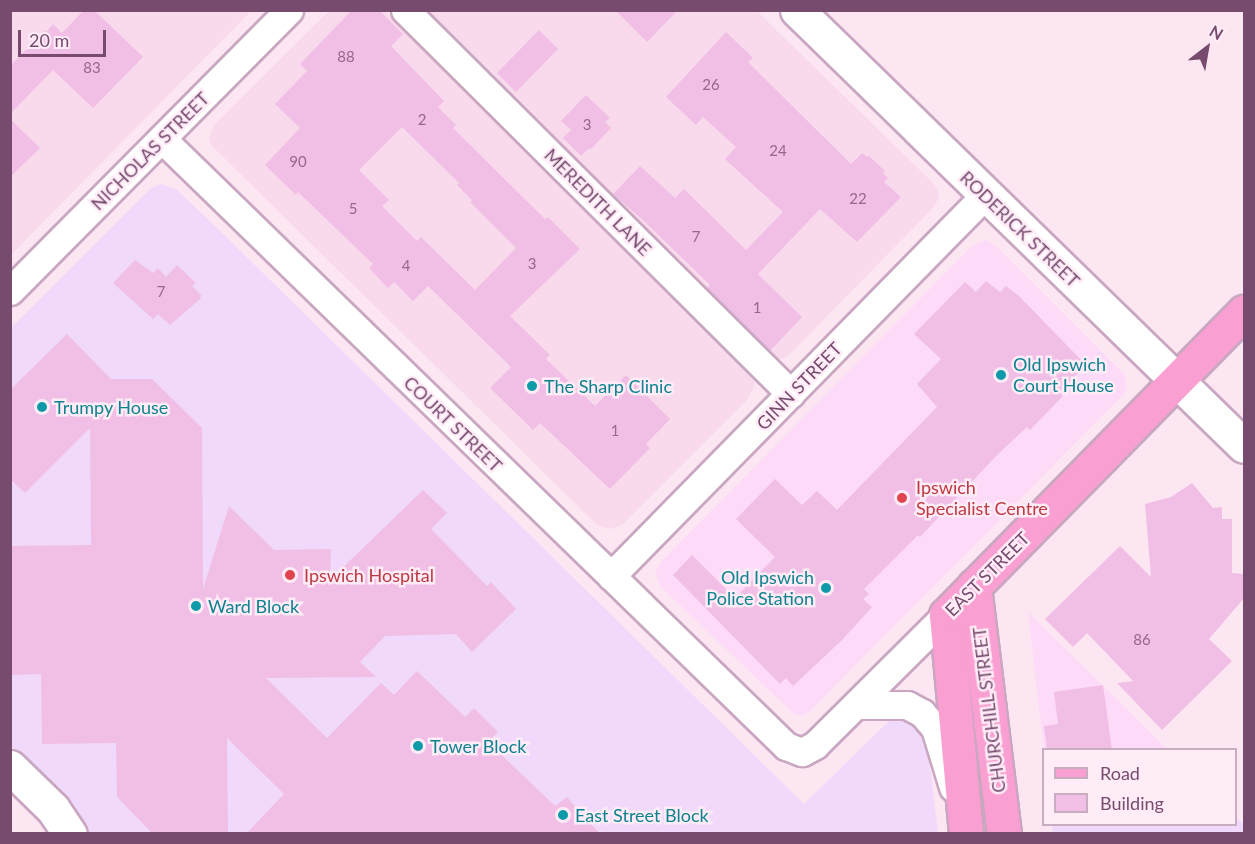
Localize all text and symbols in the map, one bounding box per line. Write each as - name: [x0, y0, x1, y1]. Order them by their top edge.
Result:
- scale bar: [21, 18, 110, 56]
- north arrow: [1177, 18, 1237, 78]
- text: N: [1206, 21, 1227, 43]
- text: 20 m: [29, 29, 69, 51]
- house number: 88: [337, 48, 355, 66]
- house number: 83: [83, 59, 101, 77]
- house number: 26: [702, 76, 720, 94]
- street label: NICHOLAS STREET: [87, 88, 213, 214]
- house number: 2: [418, 111, 426, 129]
- house number: 3: [583, 116, 591, 134]
- house number: 24: [769, 142, 787, 160]
- street label: MEREDITH LANE: [540, 144, 656, 260]
- house number: 90: [289, 153, 307, 171]
- street label: RODERICK STREET: [956, 166, 1084, 292]
- house number: 22: [849, 190, 867, 208]
- house number: 5: [349, 200, 357, 218]
- house number: 7: [692, 228, 700, 246]
- house number: 3: [528, 255, 536, 273]
- house number: 4: [402, 257, 410, 275]
- house number: 7: [157, 283, 165, 301]
- house number: 1: [753, 299, 761, 317]
- street label: GINN STREET: [752, 338, 846, 434]
- place label: Old Ipswich Court House: [1013, 354, 1114, 397]
- marker: Old Ipswich Court House: [994, 368, 1008, 382]
- street label: COURT STREET: [399, 372, 507, 476]
- place label: The Sharp Clinic: [544, 375, 672, 397]
- marker: The Sharp Clinic: [525, 379, 539, 393]
- place label: Trumpy House: [54, 396, 169, 418]
- marker: Trumpy House: [35, 400, 49, 414]
- house number: 1: [611, 422, 619, 440]
- place label: Ipswich Specialist Centre: [916, 477, 1048, 520]
- marker: Ipswich Specialist Centre: [893, 489, 911, 507]
- street label: EAST STREET: [940, 527, 1034, 621]
- place label: Ipswich Hospital: [304, 564, 434, 586]
- marker: Ipswich Hospital: [281, 566, 299, 584]
- place label: Old Ipswich Police Station: [706, 567, 814, 610]
- marker: Old Ipswich Police Station: [819, 581, 833, 595]
- place label: Ward Block: [208, 595, 299, 617]
- marker: Ward Block: [189, 599, 203, 613]
- street label: CHURCHILL STREET: [968, 626, 1010, 794]
- house number: 86: [1133, 631, 1151, 649]
- place label: Tower Block: [430, 735, 527, 757]
- marker: Tower Block: [411, 739, 425, 753]
- legend: [1042, 748, 1237, 826]
- text: Road: [1100, 762, 1140, 784]
- text: Building: [1100, 792, 1164, 814]
- place label: East Street Block: [575, 804, 709, 826]
- marker: East Street Block: [556, 808, 570, 822]

